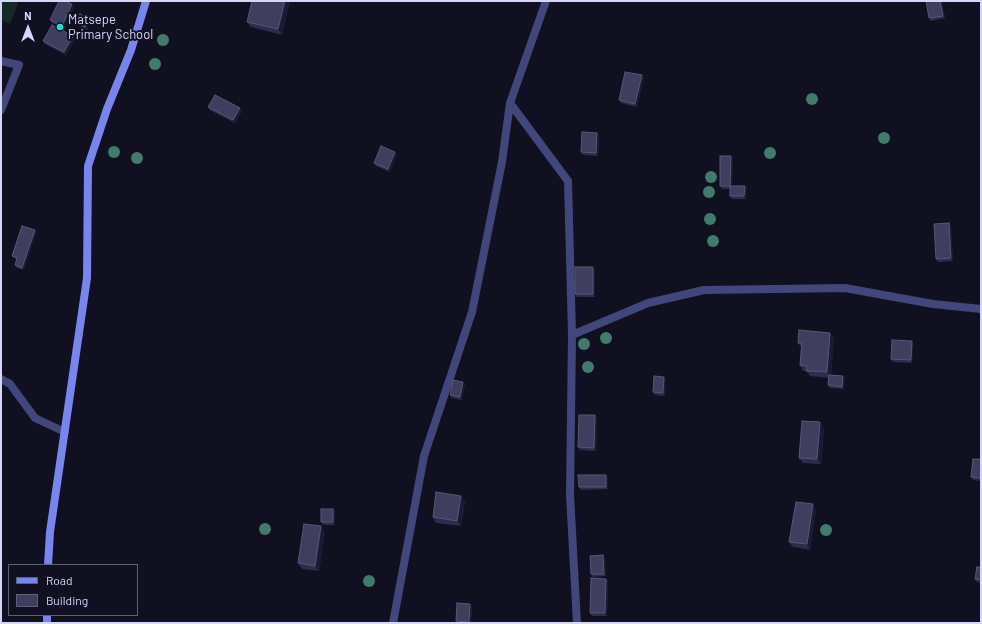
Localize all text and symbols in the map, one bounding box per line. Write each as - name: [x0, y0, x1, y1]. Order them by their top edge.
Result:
- north arrow: [8, 8, 48, 48]
- text: N: [24, 9, 32, 22]
- place label: Matsepe Primary School: [68, 12, 153, 43]
- marker: Matsepe Primary School: [55, 22, 65, 32]
- legend: [8, 564, 138, 616]
- text: Road: [46, 573, 73, 587]
- text: Building: [46, 593, 88, 607]

